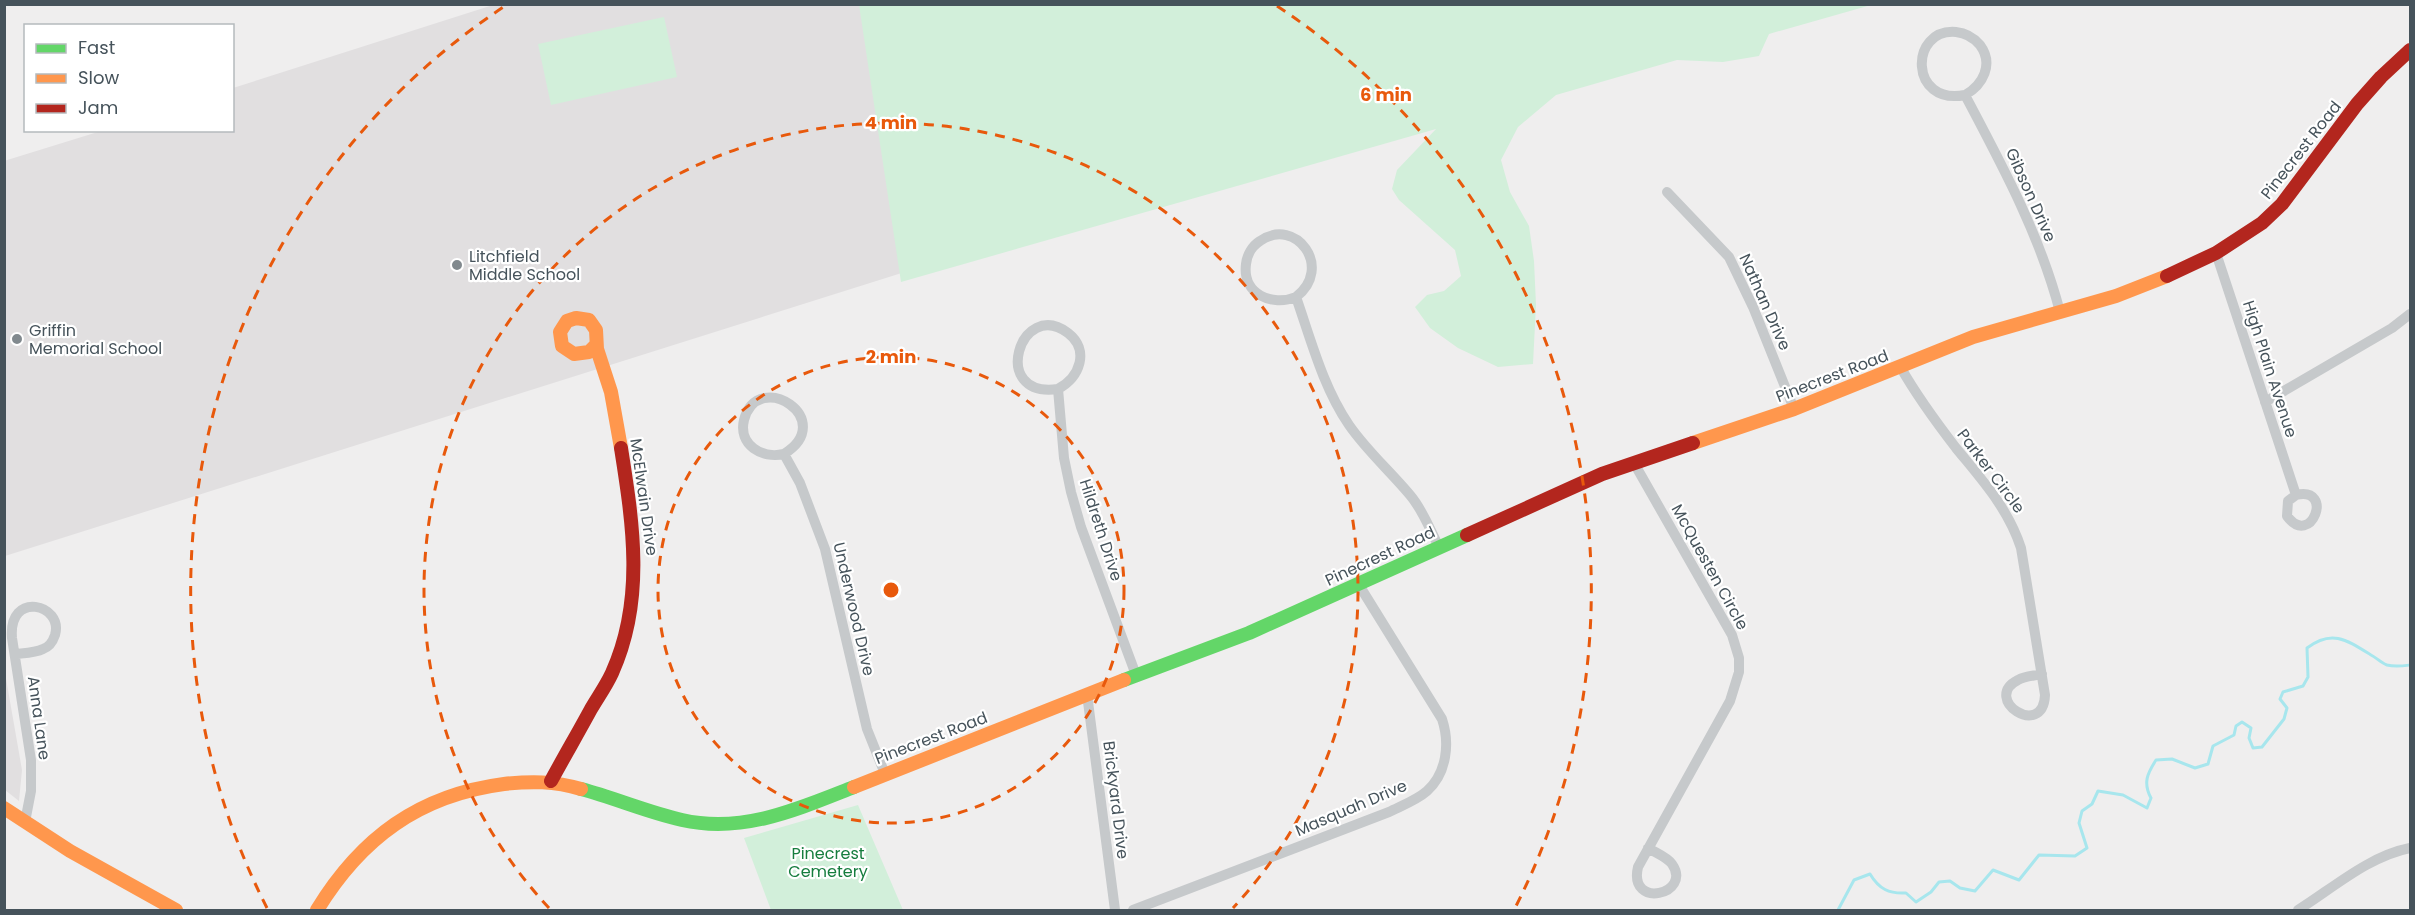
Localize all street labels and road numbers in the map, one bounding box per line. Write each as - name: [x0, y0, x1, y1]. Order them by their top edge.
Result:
- street label: Pinecrest Road: [2255, 96, 2347, 204]
- street label: Gibson Drive: [2000, 144, 2062, 246]
- street label: Nathan Drive: [1733, 250, 1797, 354]
- street label: High Plain Avenue: [2237, 297, 2303, 441]
- street label: Pinecrest Road: [1772, 344, 1892, 408]
- street label: Parker Circle: [1952, 424, 2030, 518]
- street label: McElwain Drive: [624, 437, 664, 557]
- street label: Hildreth Drive: [1074, 476, 1128, 584]
- street label: McQuesten Circle: [1666, 500, 1754, 634]
- street label: Pinecrest Road: [1321, 520, 1439, 592]
- street label: Underwood Drive: [827, 540, 881, 678]
- street label: Anna Lane: [22, 675, 56, 761]
- street label: Pinecrest Road: [871, 706, 991, 770]
- street label: Brickyard Drive: [1097, 740, 1135, 860]
- street label: Masquah Drive: [1292, 774, 1411, 842]

